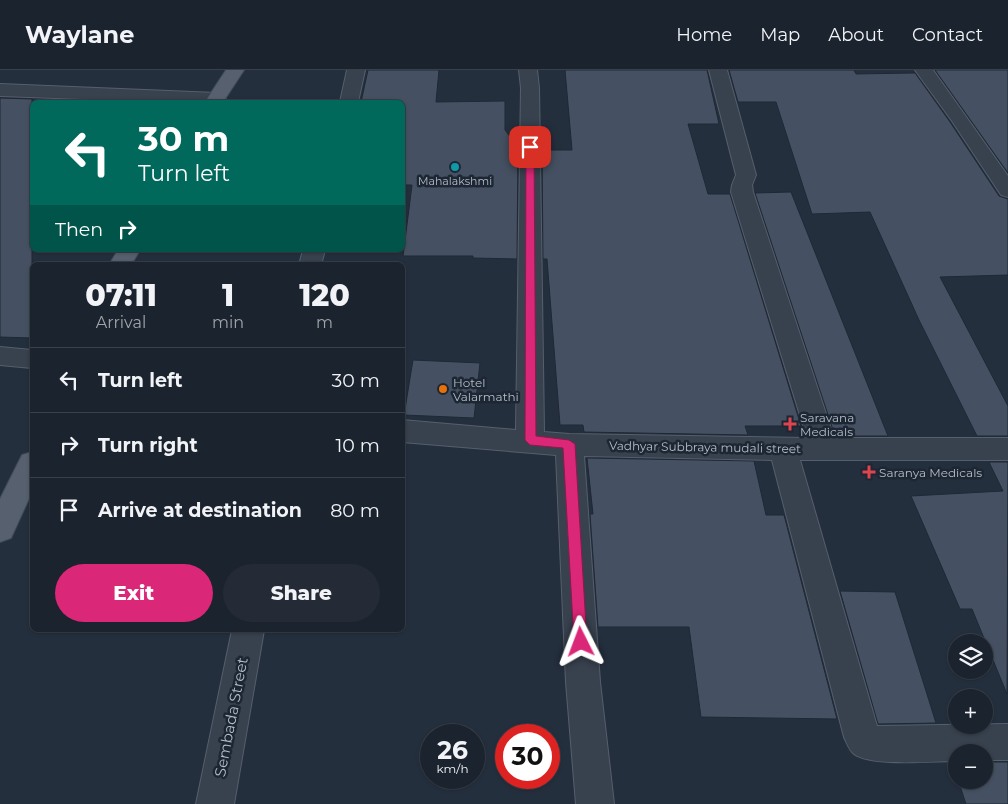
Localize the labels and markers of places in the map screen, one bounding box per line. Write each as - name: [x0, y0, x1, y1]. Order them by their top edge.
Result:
- pin: [509, 126, 551, 168]
- marker: Mahalakshmi: [449, 161, 461, 173]
- place label: Mahalakshmi: [418, 174, 492, 188]
- place label: Hotel Valarmathi: [453, 375, 519, 404]
- marker: Hotel Valarmathi: [437, 383, 449, 395]
- place label: Saravana Medicals: [800, 410, 854, 439]
- marker: Saravana Medicals: [784, 418, 796, 430]
- place label: Saranya Medicals: [879, 465, 982, 480]
- marker: Saranya Medicals: [863, 466, 875, 478]

